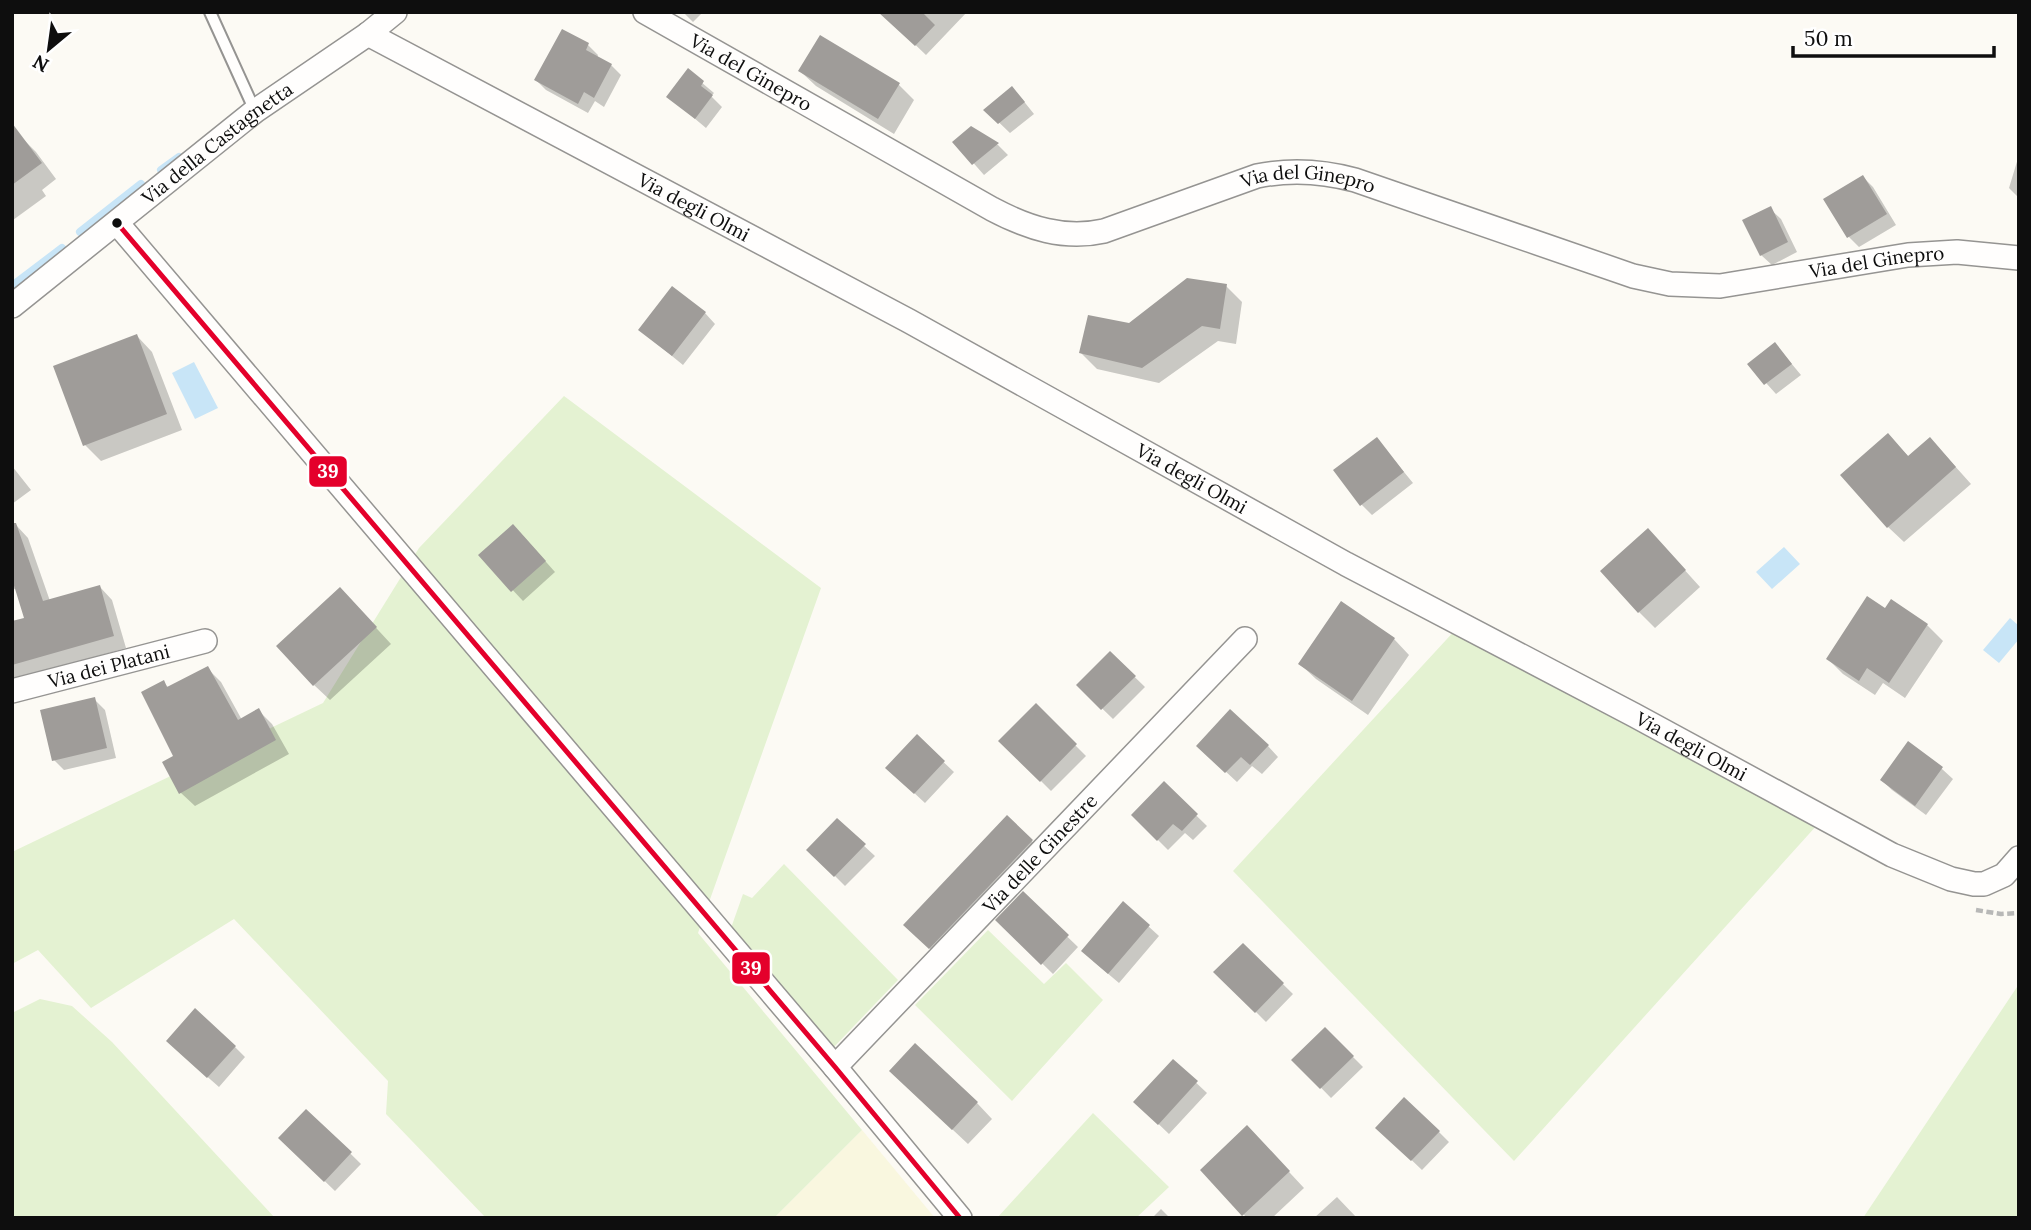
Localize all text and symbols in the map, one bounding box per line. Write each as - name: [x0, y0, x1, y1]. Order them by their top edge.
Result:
- north arrow: [14, 14, 84, 84]
- scale bar: [1793, 14, 1994, 58]
- text: 50 m: [1804, 25, 1853, 52]
- street label: Via del Ginepro: [685, 28, 816, 116]
- text: N: [28, 50, 53, 78]
- street label: Via della Castagnetta: [136, 77, 297, 210]
- street label: Via del Ginepro: [1236, 160, 1379, 198]
- street label: Via degli Olmi: [633, 167, 754, 246]
- unlabelled marker: [110, 216, 124, 230]
- street label: Via del Ginepro: [1806, 241, 1945, 283]
- street label: Via degli Olmi: [1131, 437, 1251, 519]
- line badge: 39: [308, 455, 348, 488]
- text: 39: [317, 459, 339, 483]
- street label: Via dei Platani: [45, 639, 172, 693]
- street label: Via degli Olmi: [1631, 706, 1751, 786]
- street label: Via delle Ginestre: [976, 789, 1102, 919]
- line badge: 39: [731, 951, 771, 985]
- text: 39: [740, 956, 762, 980]

